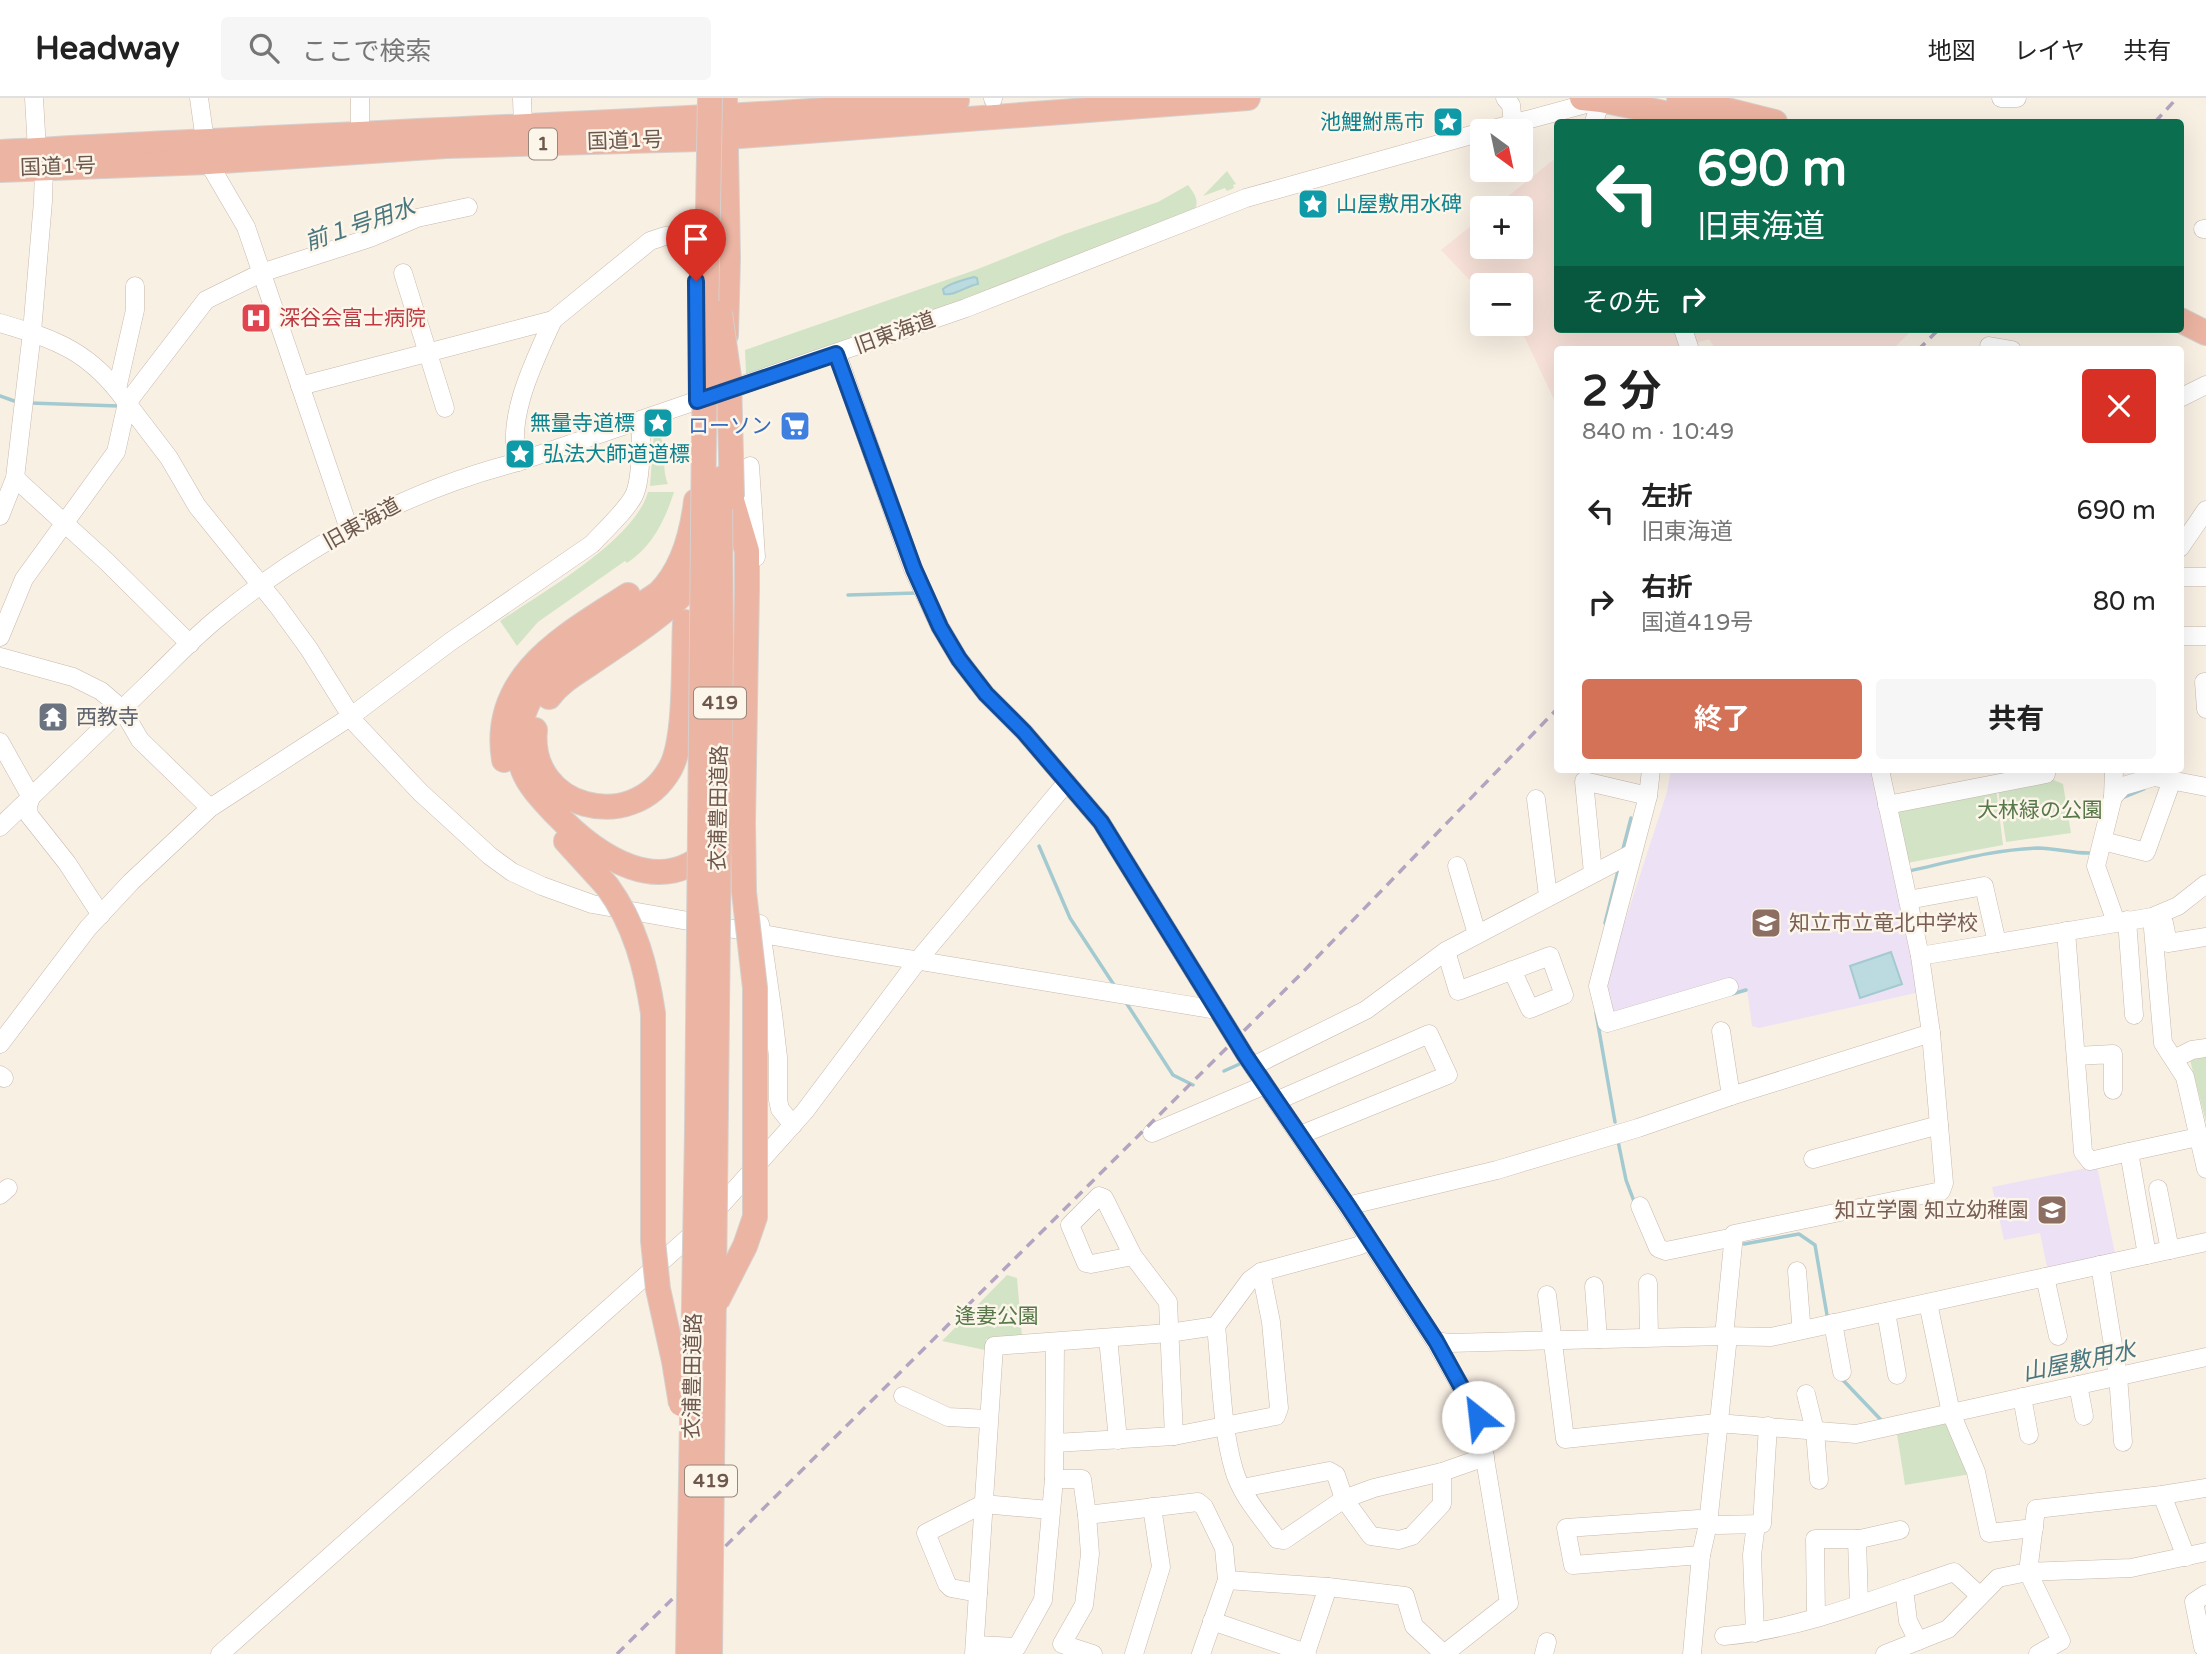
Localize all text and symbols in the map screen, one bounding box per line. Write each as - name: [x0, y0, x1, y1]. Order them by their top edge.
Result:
- search box: [221, 17, 711, 80]
- text: Headway: [35, 29, 179, 68]
- icon: search: [245, 29, 283, 67]
- text: ここで検索: [301, 36, 431, 67]
- text: 地図: [1928, 37, 1976, 66]
- text: レイヤ: [2014, 37, 2085, 66]
- text: 共有: [2123, 37, 2171, 66]
- place icon: 池鯉鮒馬市: [1431, 105, 1465, 139]
- place label: 池鯉鮒馬市: [1320, 110, 1425, 135]
- north arrow: [1470, 119, 1533, 182]
- map controls: [1470, 119, 1533, 336]
- street label: 国道1号: [586, 127, 664, 155]
- road number: 1: [529, 128, 557, 159]
- text: 690 m: [1697, 140, 1847, 199]
- icon: left: [1582, 147, 1673, 238]
- street label: 国道1号: [19, 153, 97, 181]
- place icon: 山屋敷用水碑: [1296, 187, 1330, 221]
- water label: 前１号用水: [301, 192, 422, 257]
- place label: 山屋敷用水碑: [1336, 192, 1462, 217]
- button: +: [1470, 196, 1533, 259]
- text: 旧東海道: [1697, 208, 1825, 246]
- pin: [666, 209, 726, 281]
- icon: arrive: [677, 220, 715, 258]
- button: −: [1470, 273, 1533, 336]
- icon: right: [1674, 280, 1712, 318]
- text: その先: [1582, 287, 1660, 318]
- hospital icon: 深谷会富士病院: [239, 301, 273, 335]
- place label: 深谷会富士病院: [279, 306, 426, 331]
- street label: 旧東海道: [851, 307, 939, 359]
- text: 2 分: [1582, 366, 1661, 417]
- button: close: [2082, 369, 2156, 443]
- place icon: 無量寺道標: [641, 406, 675, 440]
- supermarket icon: ローソン: [778, 409, 812, 443]
- place label: 無量寺道標: [530, 411, 635, 436]
- place label: ローソン: [688, 414, 772, 439]
- text: 840 m · 10:49: [1582, 418, 1734, 446]
- place icon: 弘法大師道道標: [503, 437, 537, 471]
- place label: 弘法大師道道標: [543, 442, 690, 467]
- text: 左折: [1641, 481, 1693, 512]
- icon: left: [1582, 492, 1620, 530]
- street label: 旧東海道: [319, 493, 405, 555]
- text: 690 m: [2076, 495, 2156, 526]
- text: 旧東海道: [1641, 518, 1733, 546]
- text: 右折: [1641, 572, 1693, 603]
- icon: right: [1582, 583, 1620, 621]
- text: 80 m: [2093, 586, 2156, 617]
- text: 国道419号: [1641, 609, 1753, 637]
- button: 終了: [1582, 679, 1862, 759]
- button: 共有: [1876, 679, 2156, 759]
- road number: 419: [694, 688, 746, 718]
- temple icon: 西教寺: [36, 700, 70, 734]
- place label: 西教寺: [76, 705, 139, 730]
- street label: 衣浦豊田道路: [705, 745, 733, 871]
- park label: 大林緑の公園: [1977, 798, 2103, 823]
- school or university icon: 知立市立竜北中学校: [1749, 906, 1783, 940]
- place label: 知立市立竜北中学校: [1789, 911, 1978, 936]
- school or university icon: 知立学園 知立幼稚園: [2035, 1193, 2069, 1227]
- place label: 知立学園 知立幼稚園: [1835, 1198, 2029, 1223]
- park label: 逢妻公園: [955, 1304, 1039, 1329]
- street label: 衣浦豊田道路: [679, 1313, 707, 1439]
- water label: 山屋敷用水: [2020, 1336, 2141, 1388]
- position arrow: [1441, 1380, 1515, 1454]
- road number: 419: [685, 1466, 737, 1497]

